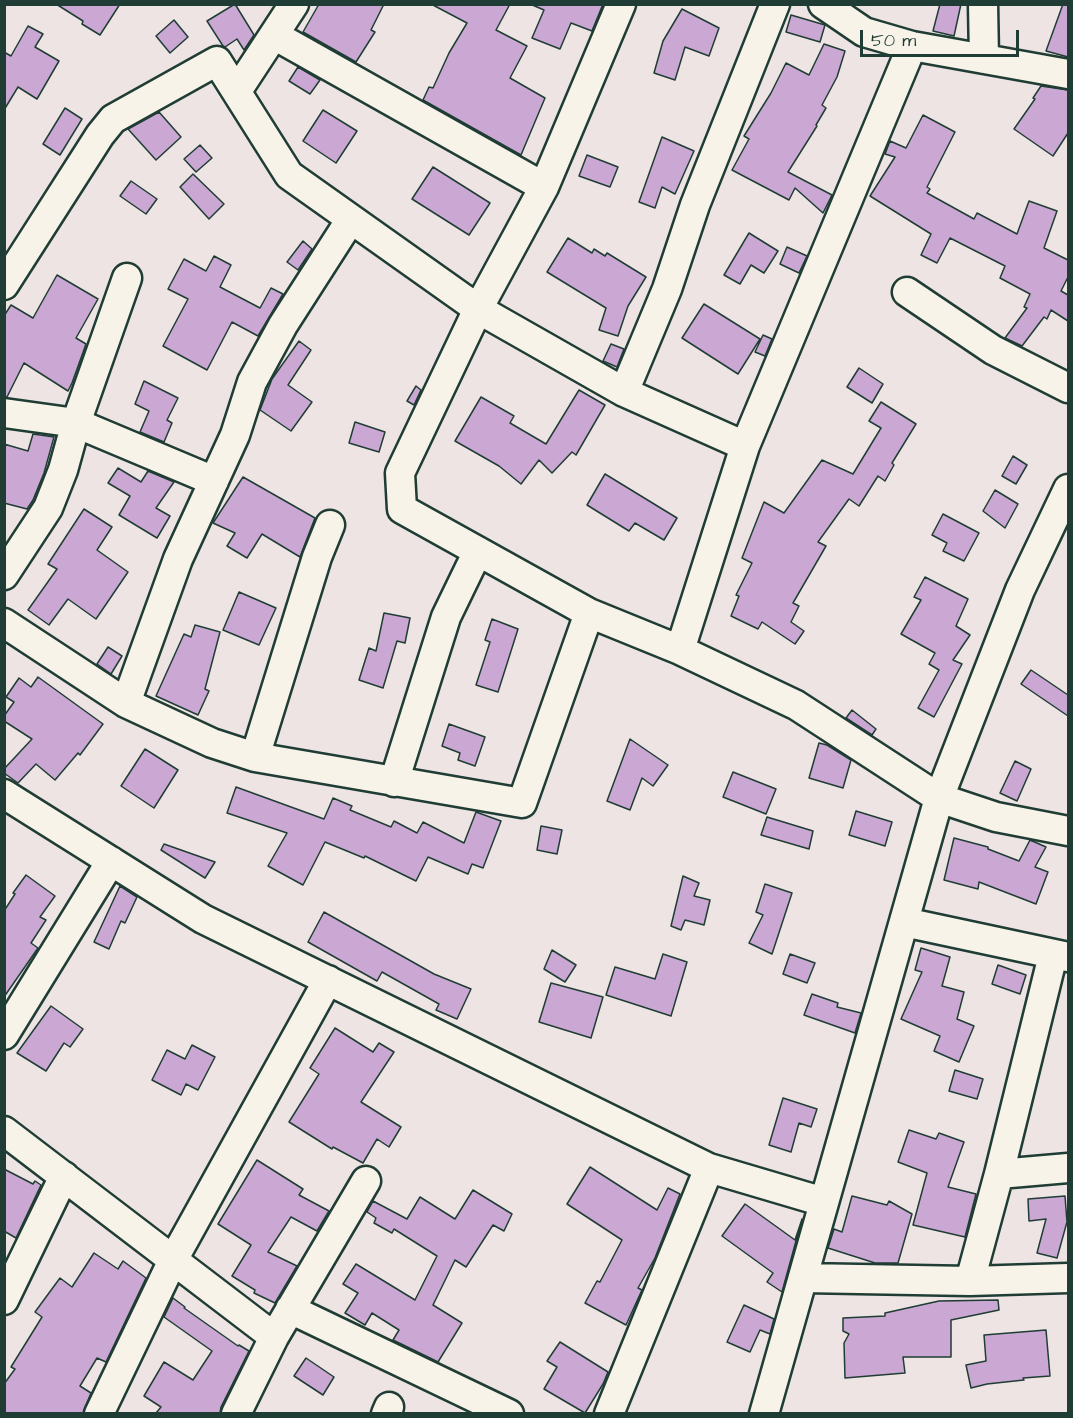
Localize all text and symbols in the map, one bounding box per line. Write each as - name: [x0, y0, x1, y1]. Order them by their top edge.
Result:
- scale bar: [863, 18, 1022, 56]
- text: 50 m: [871, 28, 916, 53]

